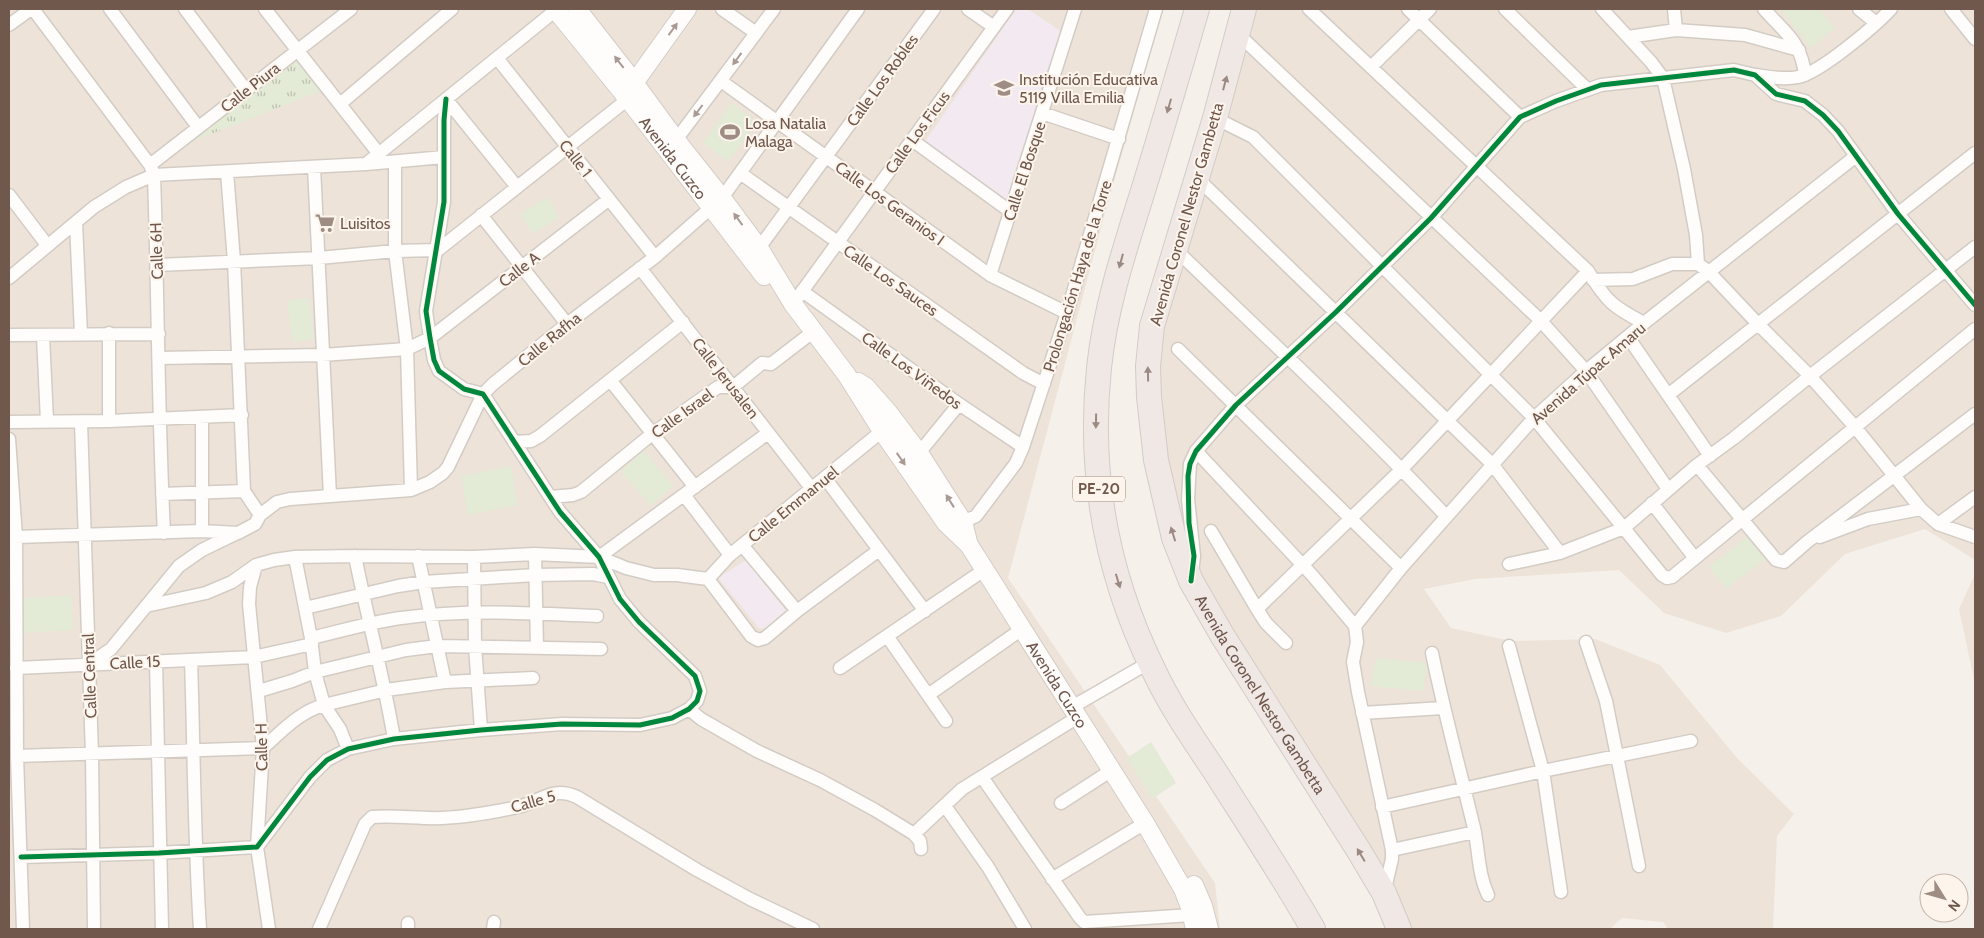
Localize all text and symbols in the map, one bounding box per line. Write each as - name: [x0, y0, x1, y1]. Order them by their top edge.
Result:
- one-way arrow: [668, 22, 678, 36]
- street label: Calle Los Robles: [843, 30, 922, 130]
- one-way arrow: [732, 52, 742, 66]
- one-way arrow: [613, 56, 624, 69]
- street label: Calle Piura: [217, 58, 284, 117]
- place label: Institución Educativa 5119 Villa Emilia: [1019, 70, 1158, 107]
- one-way arrow: [1221, 75, 1229, 90]
- school or university icon: Institución Educativa 5119 Villa Emilia: [993, 77, 1015, 99]
- street label: Calle Los Ficus: [881, 87, 954, 177]
- one-way arrow: [1164, 99, 1172, 114]
- street label: Avenida Coronel Nestor Gambetta: [1146, 100, 1228, 328]
- one-way arrow: [693, 104, 704, 117]
- street label: Avenida Cuzco: [635, 113, 711, 203]
- place label: Losa Natalia Malaga: [745, 114, 826, 151]
- street label: Calle El Bosque: [999, 119, 1050, 223]
- sports icon: Losa Natalia Malaga: [719, 121, 741, 143]
- street label: Calle 1: [555, 136, 596, 181]
- street label: Calle Los Geranios I: [831, 157, 948, 249]
- street label: Prolongación Haya de la Torre: [1039, 178, 1116, 374]
- supermarket icon: Luisitos: [314, 212, 336, 234]
- one-way arrow: [733, 212, 743, 226]
- place label: Luisitos: [340, 214, 391, 233]
- street label: Calle 6H: [146, 222, 167, 280]
- street label: Calle Los Sauces: [840, 241, 942, 320]
- street label: Calle A: [495, 247, 544, 291]
- one-way arrow: [1117, 254, 1125, 269]
- street label: Calle Rafha: [514, 308, 585, 371]
- street label: Avenida Túpac Amaru: [1527, 318, 1650, 428]
- street label: Calle Los Viñedos: [858, 328, 966, 413]
- street label: Calle Jerusalen: [688, 334, 763, 423]
- one-way arrow: [1144, 366, 1152, 382]
- street label: Calle Israel: [648, 384, 717, 442]
- one-way arrow: [1092, 414, 1100, 430]
- one-way arrow: [896, 452, 906, 466]
- street label: Calle Emmanuel: [744, 462, 842, 547]
- road number: PE-20: [1073, 476, 1125, 502]
- one-way arrow: [945, 495, 954, 508]
- one-way arrow: [1169, 527, 1177, 542]
- one-way arrow: [1115, 574, 1123, 589]
- street label: Avenida Coronel Nestor Gambetta: [1191, 592, 1330, 798]
- street label: Calle Central: [79, 633, 100, 719]
- street label: Avenida Cuzco: [1022, 638, 1091, 732]
- street label: Calle 15: [109, 652, 161, 673]
- street label: Calle H: [252, 723, 271, 771]
- street label: Calle 5: [509, 786, 558, 817]
- one-way arrow: [1357, 848, 1366, 861]
- north arrow: [1919, 873, 1969, 923]
- text: N: [1944, 896, 1965, 915]

